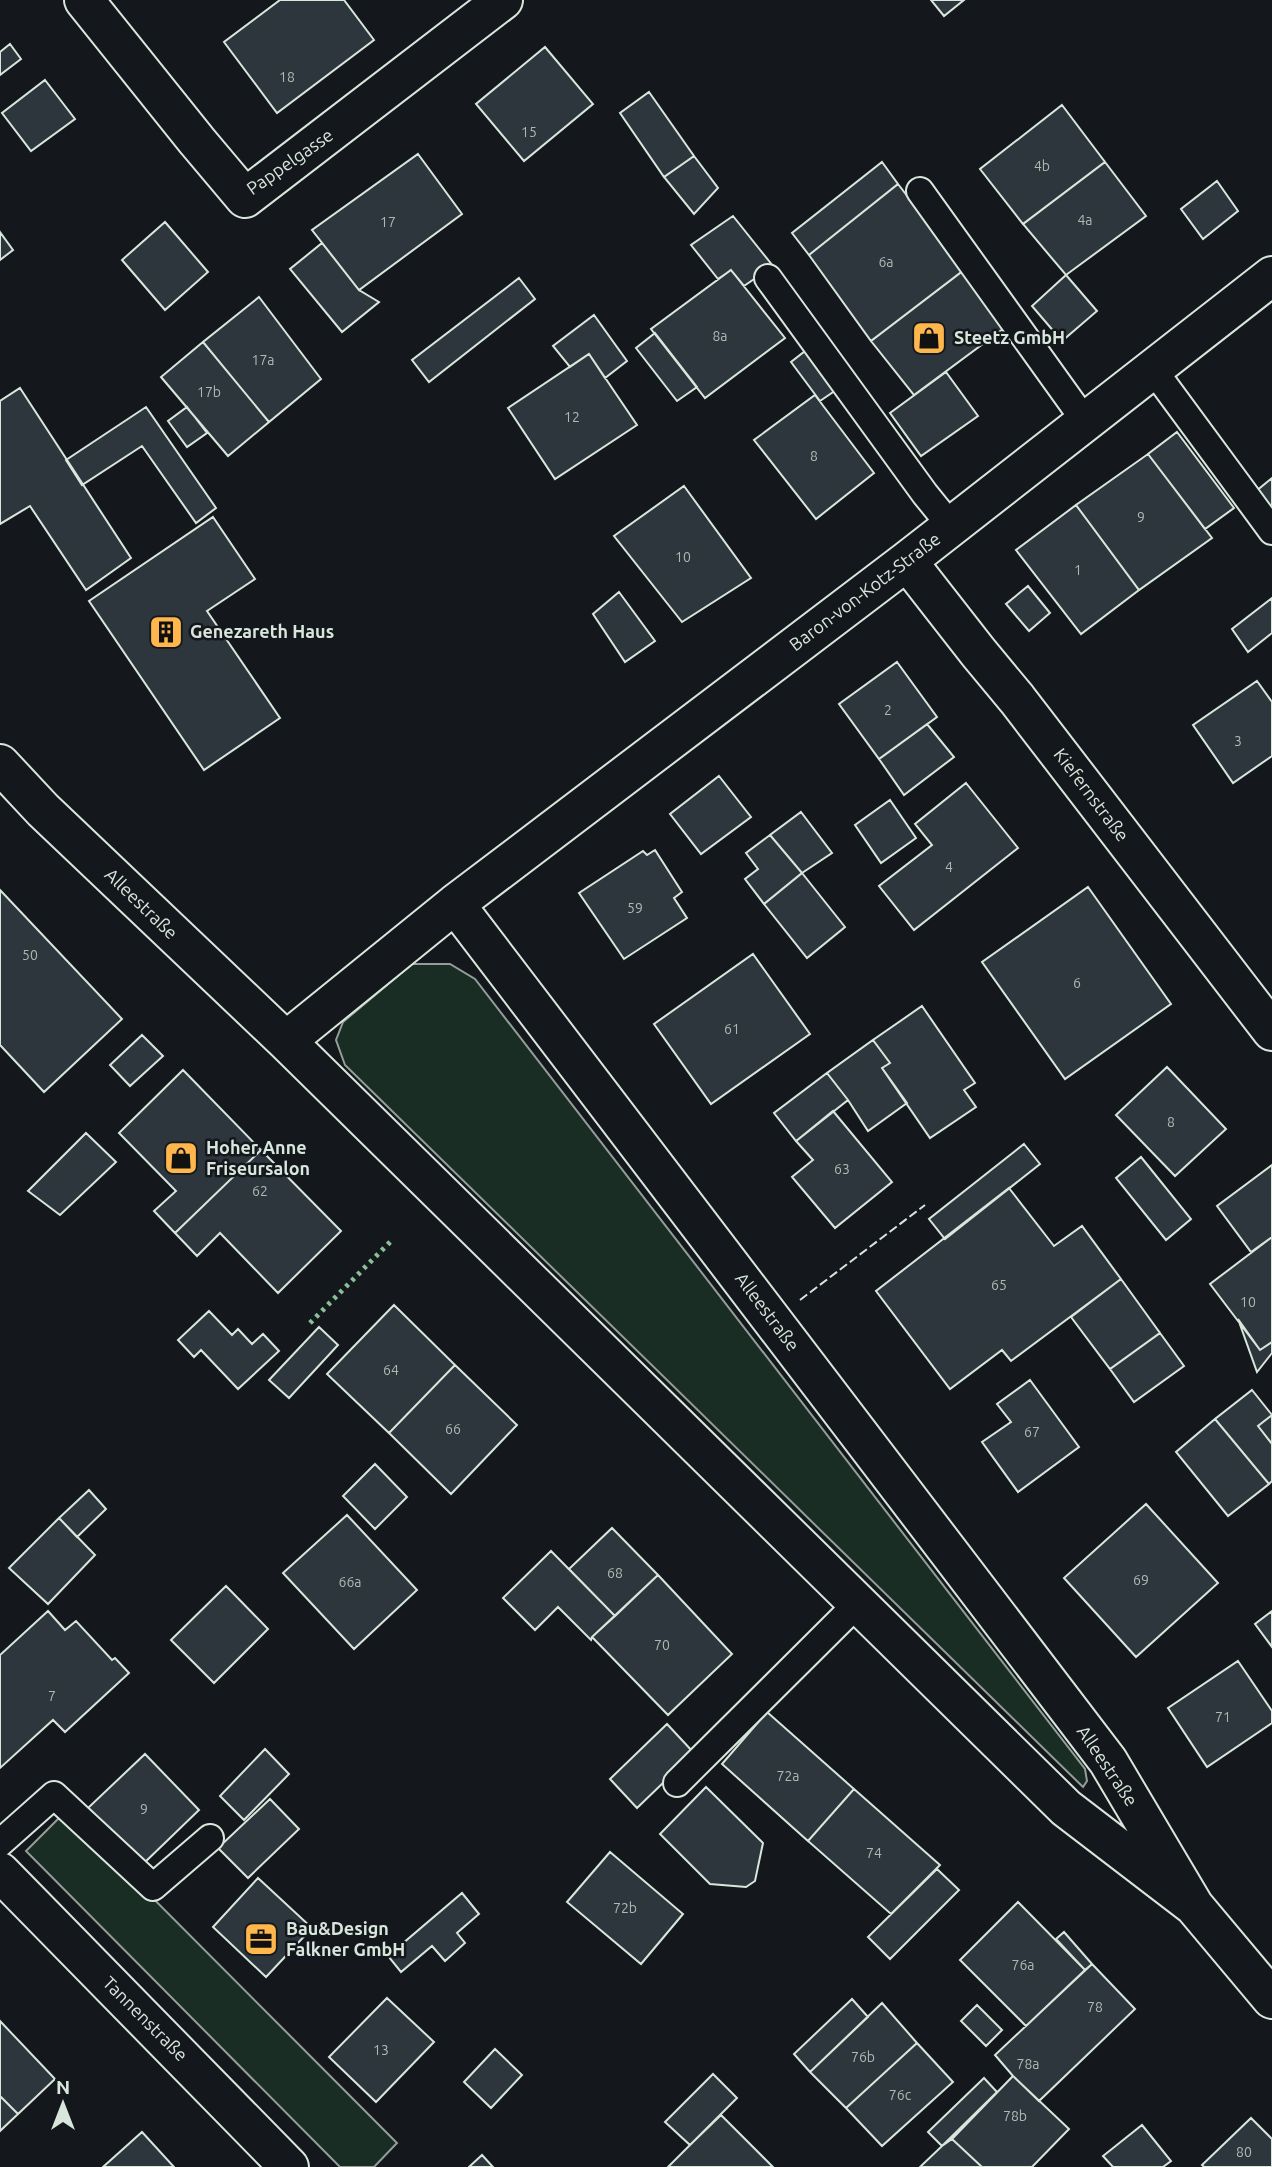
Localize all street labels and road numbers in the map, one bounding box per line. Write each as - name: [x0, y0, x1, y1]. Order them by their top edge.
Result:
- street label: Pappelgasse: [242, 124, 336, 198]
- street label: Baron-von-Kotz-Straße: [785, 528, 944, 654]
- street label: Kiefernstraße: [1050, 744, 1133, 845]
- street label: Alleestraße: [101, 864, 182, 943]
- street label: Alleestraße: [732, 1268, 804, 1354]
- street label: Alleestraße: [1074, 1721, 1142, 1809]
- street label: Tannenstraße: [99, 1972, 192, 2065]

